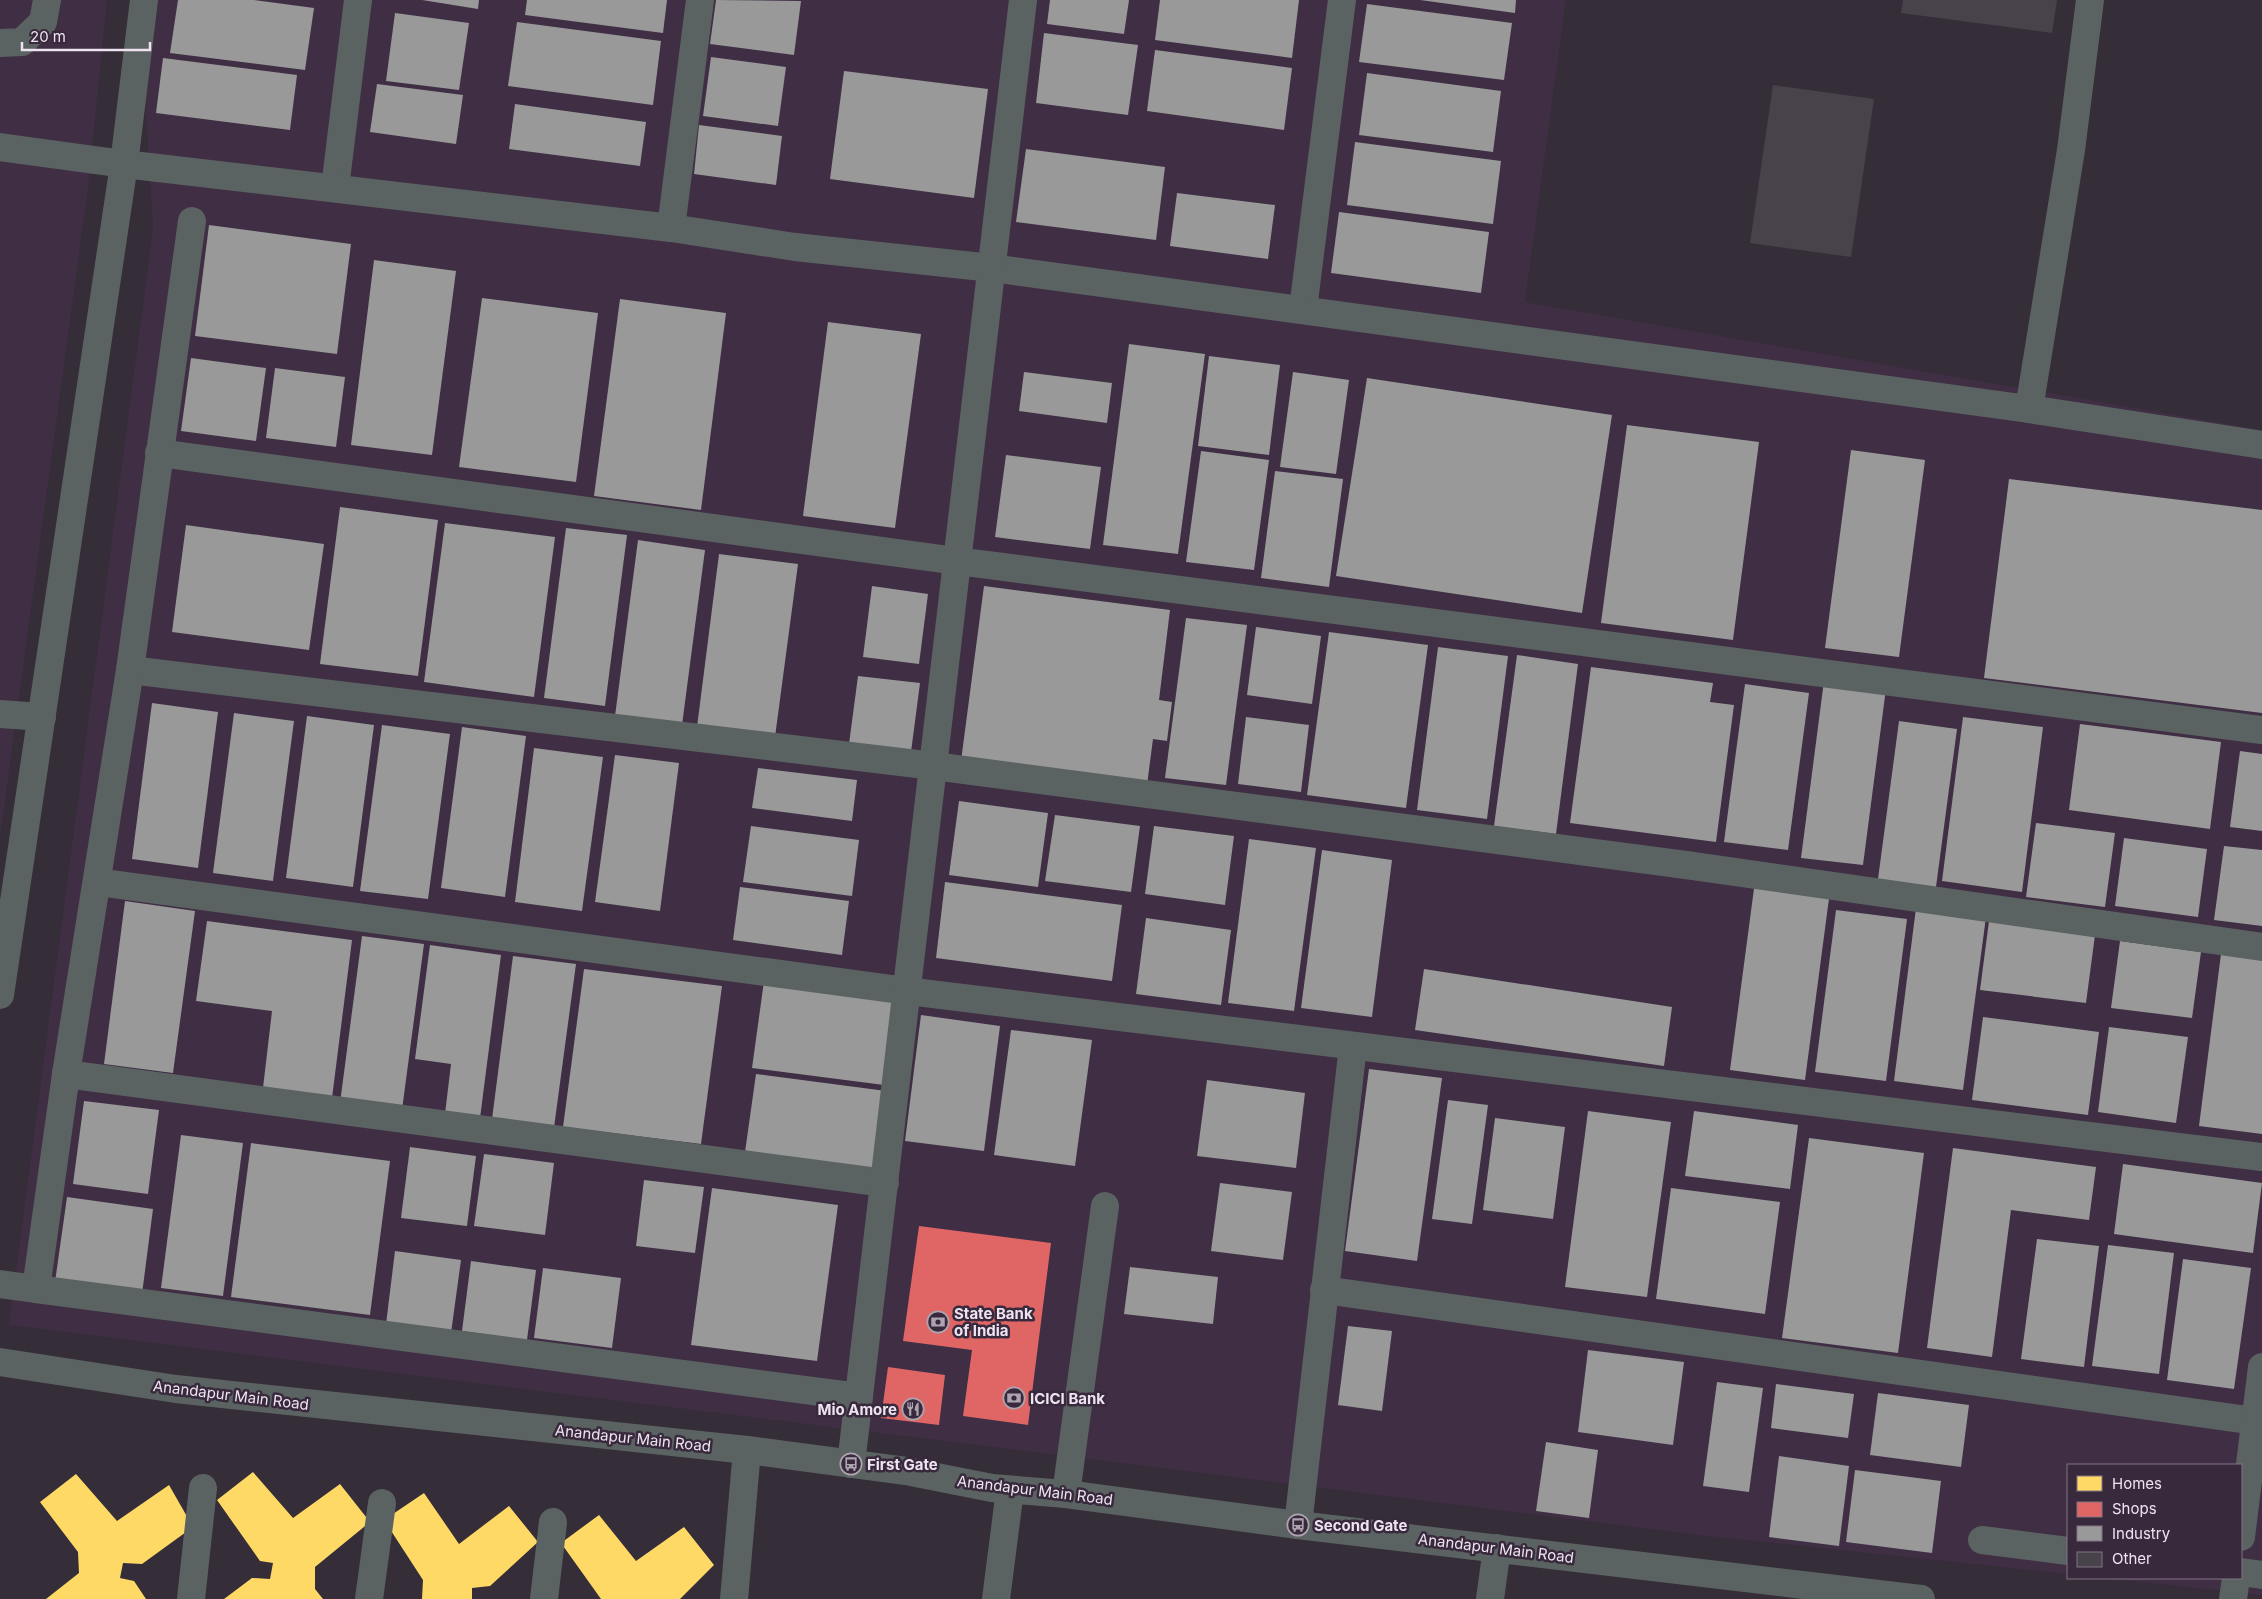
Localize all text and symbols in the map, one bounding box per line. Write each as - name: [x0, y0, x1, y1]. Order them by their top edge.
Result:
- scale bar: [22, 20, 150, 52]
- text: 20 m: [30, 27, 66, 46]
- place label: State Bank of India: [954, 1304, 1033, 1340]
- bank icon: State Bank of India: [926, 1310, 950, 1334]
- street label: Anandapur Main Road: [152, 1376, 310, 1414]
- bank icon: ICICI Bank: [1002, 1386, 1026, 1410]
- place label: ICICI Bank: [1030, 1389, 1105, 1408]
- restaurant icon: Mio Amore: [901, 1397, 925, 1421]
- place label: Mio Amore: [817, 1400, 897, 1419]
- street label: Anandapur Main Road: [554, 1420, 712, 1456]
- bus stop icon: First Gate: [839, 1452, 863, 1476]
- place label: First Gate: [867, 1455, 938, 1474]
- legend: [2067, 1464, 2242, 1579]
- street label: Anandapur Main Road: [956, 1471, 1114, 1509]
- text: Homes: [2112, 1474, 2162, 1493]
- text: Shops: [2112, 1499, 2157, 1518]
- bus stop icon: Second Gate: [1286, 1513, 1310, 1537]
- place label: Second Gate: [1314, 1516, 1407, 1535]
- text: Industry: [2112, 1524, 2171, 1543]
- street label: Anandapur Main Road: [1417, 1529, 1575, 1567]
- text: Other: [2112, 1549, 2152, 1568]

